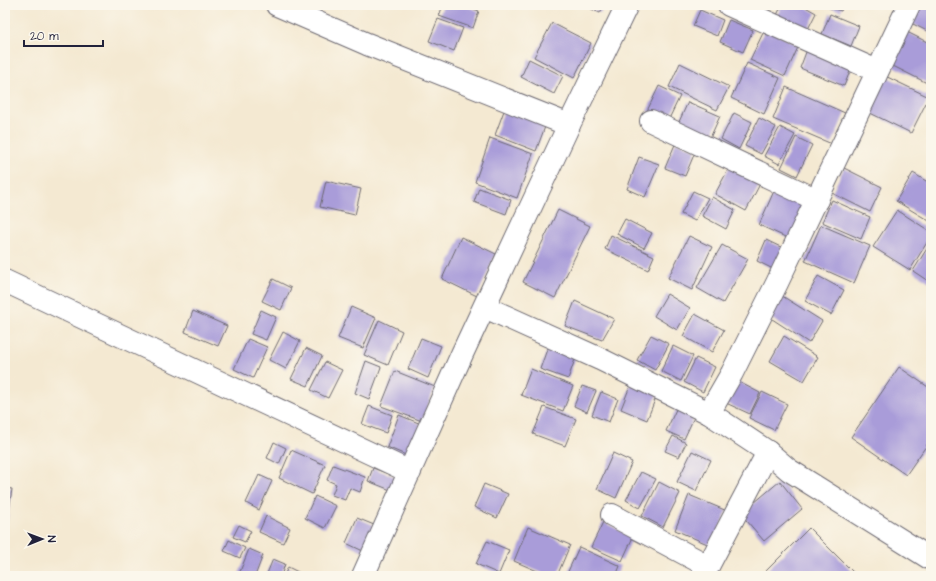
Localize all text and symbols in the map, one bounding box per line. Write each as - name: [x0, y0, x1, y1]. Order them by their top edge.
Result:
- scale bar: [24, 22, 103, 48]
- text: 20 m: [30, 28, 59, 45]
- north arrow: [22, 519, 62, 559]
- text: N: [44, 535, 59, 543]

